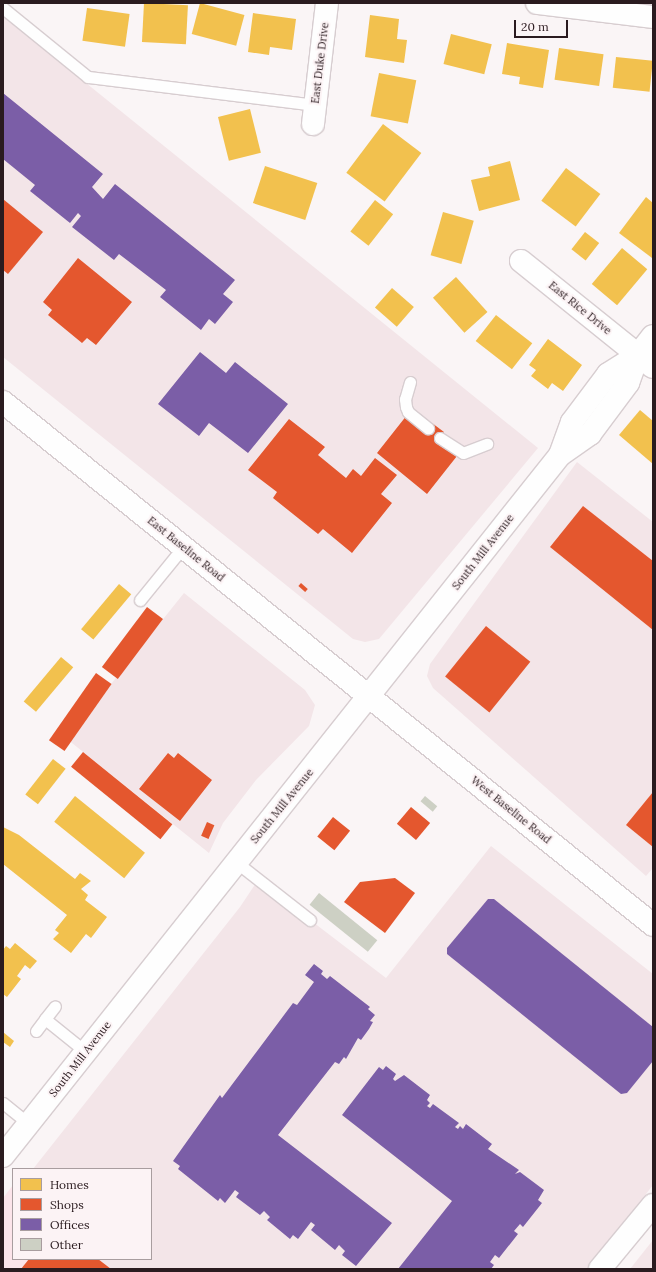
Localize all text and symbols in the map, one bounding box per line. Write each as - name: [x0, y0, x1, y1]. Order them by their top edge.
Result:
- scale bar: [516, 12, 570, 38]
- text: 20 m: [521, 19, 549, 34]
- street label: East Duke Drive: [308, 22, 332, 104]
- street label: East Rice Drive: [546, 279, 614, 337]
- street label: South Mill Avenue: [449, 512, 517, 592]
- street label: East Baseline Road: [145, 514, 227, 584]
- street label: South Mill Avenue: [248, 766, 316, 846]
- street label: West Baseline Road: [468, 774, 554, 846]
- street label: South Mill Avenue: [46, 1019, 114, 1099]
- legend: [12, 1168, 152, 1260]
- text: Homes: [50, 1177, 89, 1192]
- text: Shops: [50, 1197, 84, 1212]
- text: Offices: [50, 1217, 90, 1232]
- text: Other: [50, 1237, 83, 1252]

